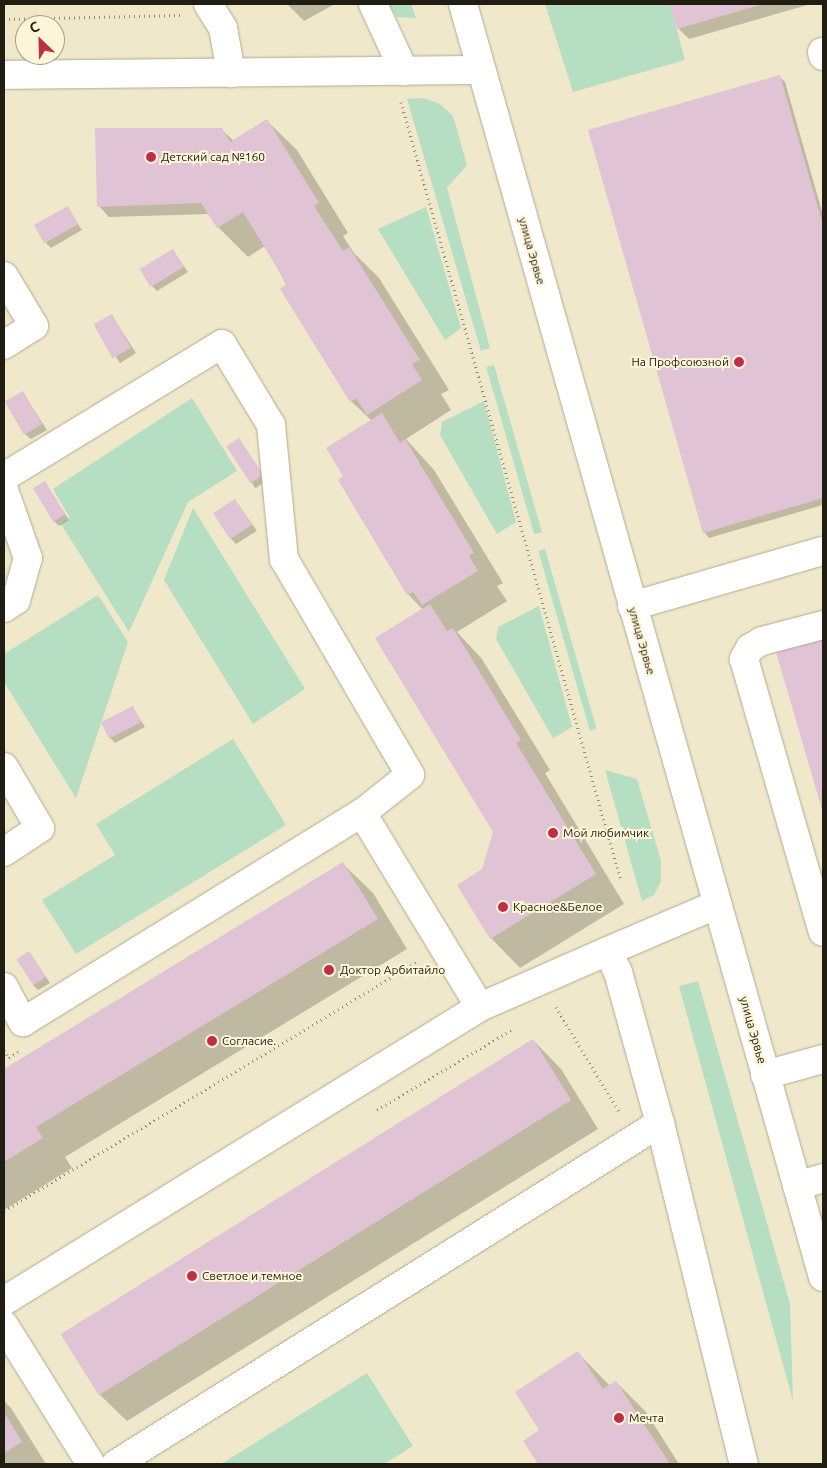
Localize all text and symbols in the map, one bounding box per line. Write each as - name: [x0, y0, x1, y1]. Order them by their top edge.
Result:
- north arrow: [15, 15, 65, 65]
- text: С: [27, 18, 42, 36]
- place label: Детский сад №160: [161, 150, 265, 164]
- marker: Детский сад №160: [145, 151, 157, 163]
- street label: улица Эрвье: [516, 216, 548, 286]
- place label: На Профсоюзной: [631, 355, 729, 369]
- marker: На Профсоюзной: [733, 356, 745, 368]
- street label: улица Эрвье: [626, 606, 658, 676]
- place label: Мой любимчик: [563, 826, 649, 840]
- marker: Мой любимчик: [547, 827, 559, 839]
- place label: Красное&Белое: [513, 900, 602, 914]
- marker: Красное&Белое: [497, 901, 509, 913]
- marker: Доктор Арбитайло: [322, 963, 336, 977]
- place label: Доктор Арбитайло: [340, 963, 445, 977]
- street label: улица Эрвье: [737, 995, 769, 1065]
- place label: Согласие.: [222, 1034, 276, 1048]
- marker: Согласие.: [206, 1035, 218, 1047]
- place label: Светлое и темное: [202, 1269, 302, 1283]
- marker: Светлое и темное: [186, 1270, 198, 1282]
- place label: Мечта: [629, 1411, 664, 1425]
- marker: Мечта: [613, 1412, 625, 1424]

